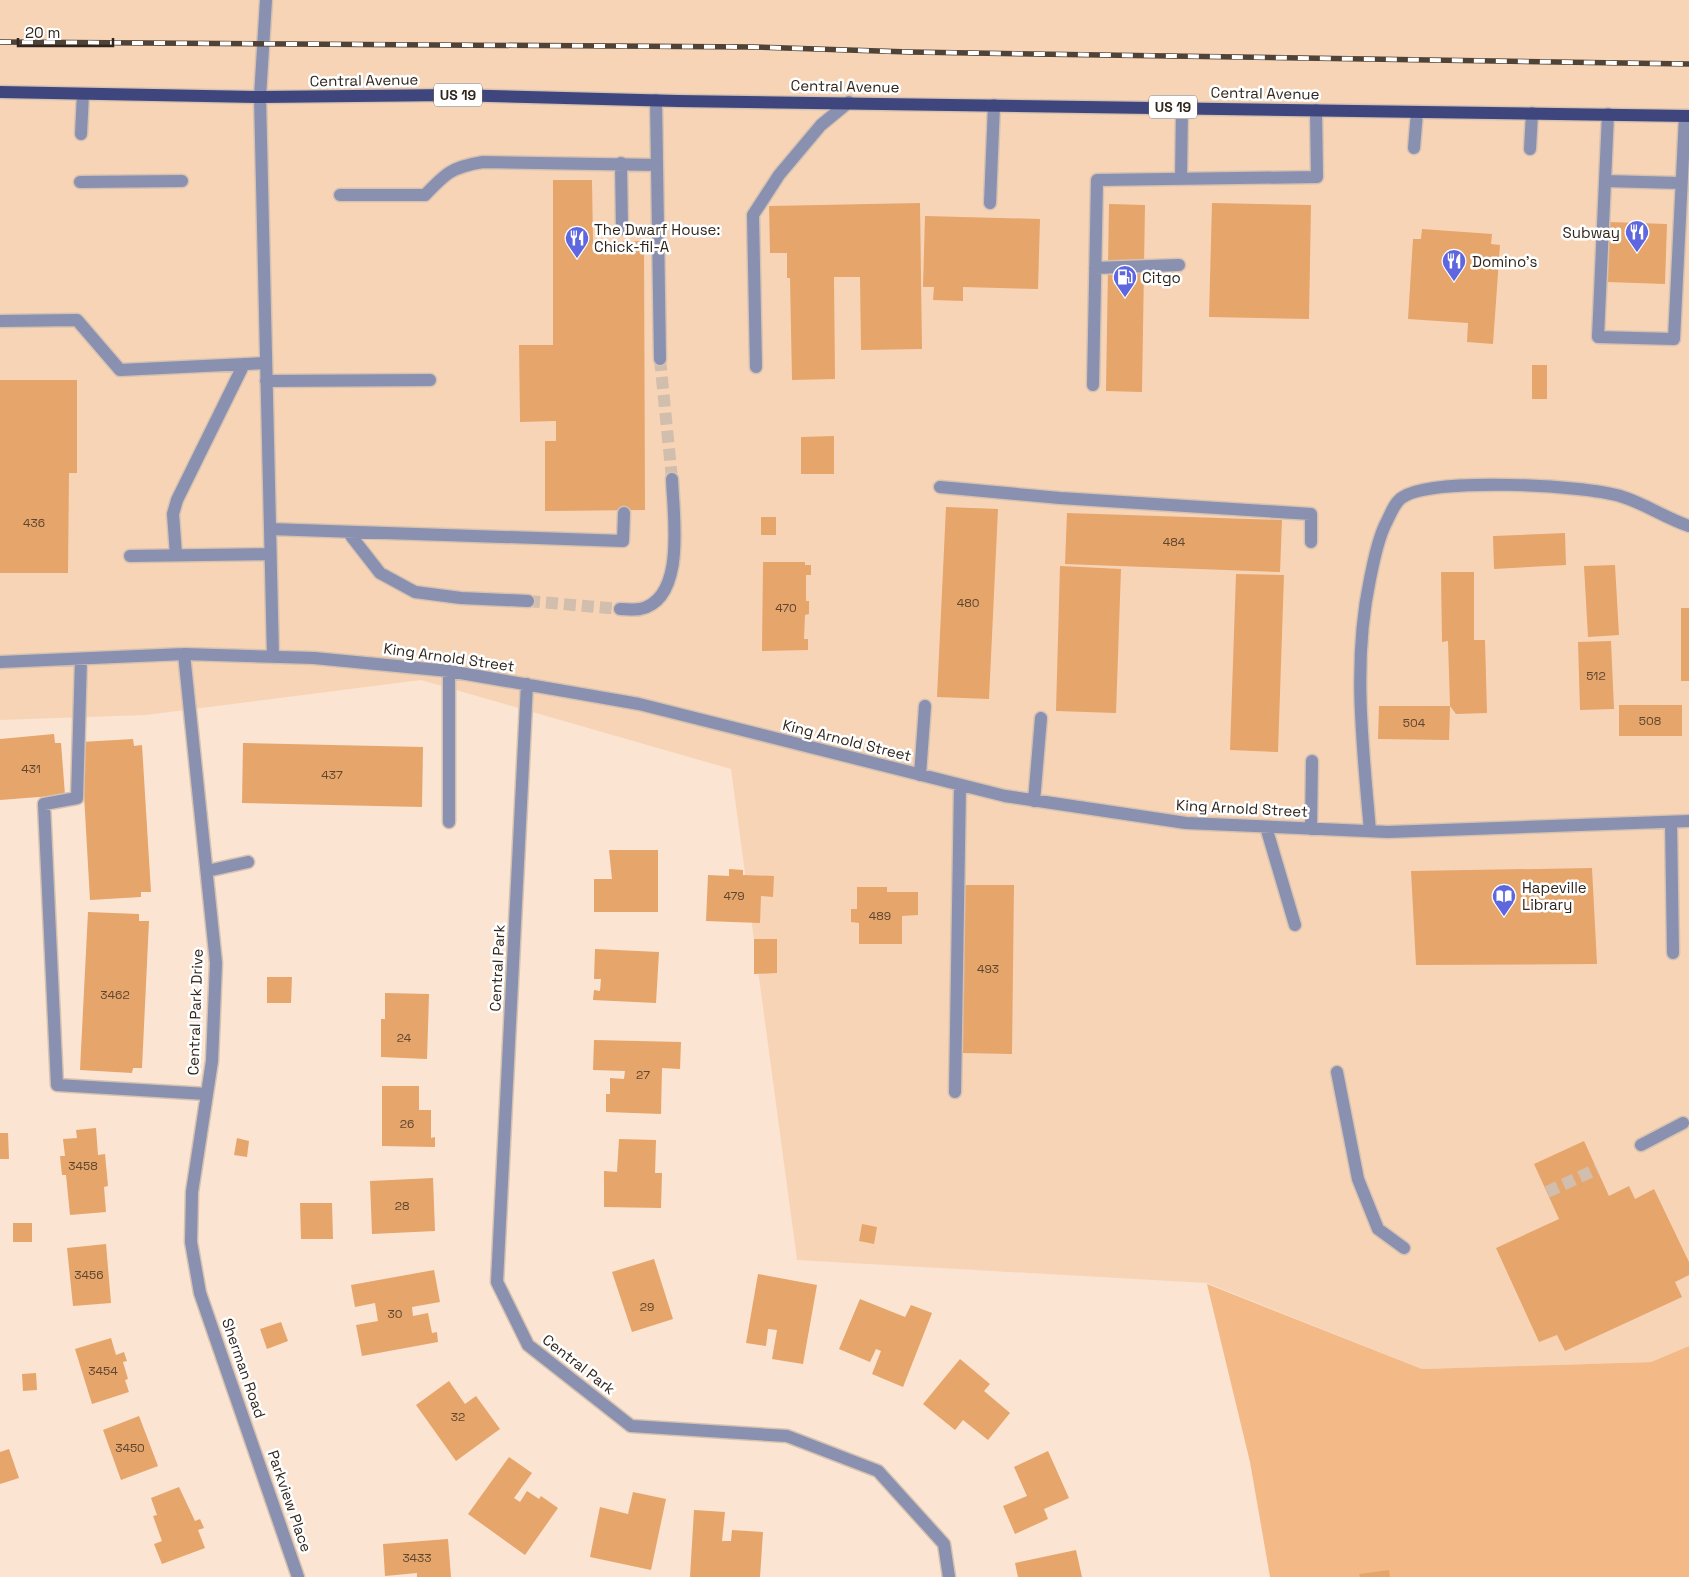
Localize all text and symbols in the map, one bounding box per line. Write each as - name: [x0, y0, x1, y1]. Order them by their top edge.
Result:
- scale bar: [18, 15, 112, 47]
- text: 20 m: [25, 23, 60, 42]
- street label: Central Avenue: [309, 70, 419, 90]
- street label: Central Avenue: [790, 76, 900, 96]
- street label: Central Avenue: [1210, 83, 1320, 103]
- road number: US 19: [434, 84, 482, 106]
- road number: US 19: [1149, 95, 1197, 118]
- restaurant icon: Subway: [1624, 219, 1650, 253]
- place label: The Dwarf House: Chick-fil-A: [594, 220, 720, 256]
- place label: Subway: [1563, 223, 1620, 242]
- restaurant icon: The Dwarf House: Chick-fil-A: [564, 225, 590, 259]
- restaurant icon: Domino's: [1441, 248, 1467, 282]
- place label: Domino's: [1472, 252, 1537, 271]
- fuel station icon: Citgo: [1112, 264, 1138, 298]
- place label: Citgo: [1142, 268, 1181, 287]
- house number: 436: [23, 515, 45, 531]
- house number: 484: [1163, 534, 1186, 550]
- house number: 480: [957, 595, 979, 611]
- house number: 470: [775, 600, 797, 616]
- street label: King Arnold Street: [382, 638, 516, 676]
- house number: 512: [1586, 668, 1606, 684]
- house number: 508: [1639, 713, 1661, 729]
- street label: King Arnold Street: [781, 715, 913, 765]
- house number: 504: [1403, 715, 1426, 731]
- house number: 431: [21, 761, 41, 777]
- house number: 437: [321, 767, 343, 783]
- street label: King Arnold Street: [1176, 795, 1308, 821]
- place label: Hapeville Library: [1522, 878, 1587, 914]
- library icon: Hapeville Library: [1491, 883, 1517, 917]
- house number: 479: [723, 888, 745, 904]
- house number: 489: [869, 908, 891, 924]
- street label: Central Park: [485, 924, 509, 1012]
- street label: Central Park Drive: [183, 948, 207, 1076]
- house number: 493: [977, 961, 999, 977]
- house number: 3462: [100, 987, 130, 1003]
- house number: 24: [397, 1030, 412, 1046]
- house number: 27: [636, 1067, 650, 1083]
- house number: 26: [400, 1116, 414, 1132]
- house number: 3458: [68, 1158, 98, 1174]
- house number: 28: [395, 1198, 409, 1214]
- house number: 3456: [74, 1267, 104, 1283]
- house number: 29: [640, 1299, 654, 1315]
- house number: 30: [388, 1306, 402, 1322]
- street label: Sherman Road: [218, 1316, 270, 1420]
- street label: Central Park: [539, 1330, 619, 1398]
- house number: 3454: [88, 1363, 118, 1379]
- house number: 32: [451, 1409, 465, 1425]
- house number: 3450: [115, 1440, 145, 1456]
- street label: Parkview Place: [264, 1448, 316, 1555]
- house number: 3433: [402, 1550, 432, 1566]

